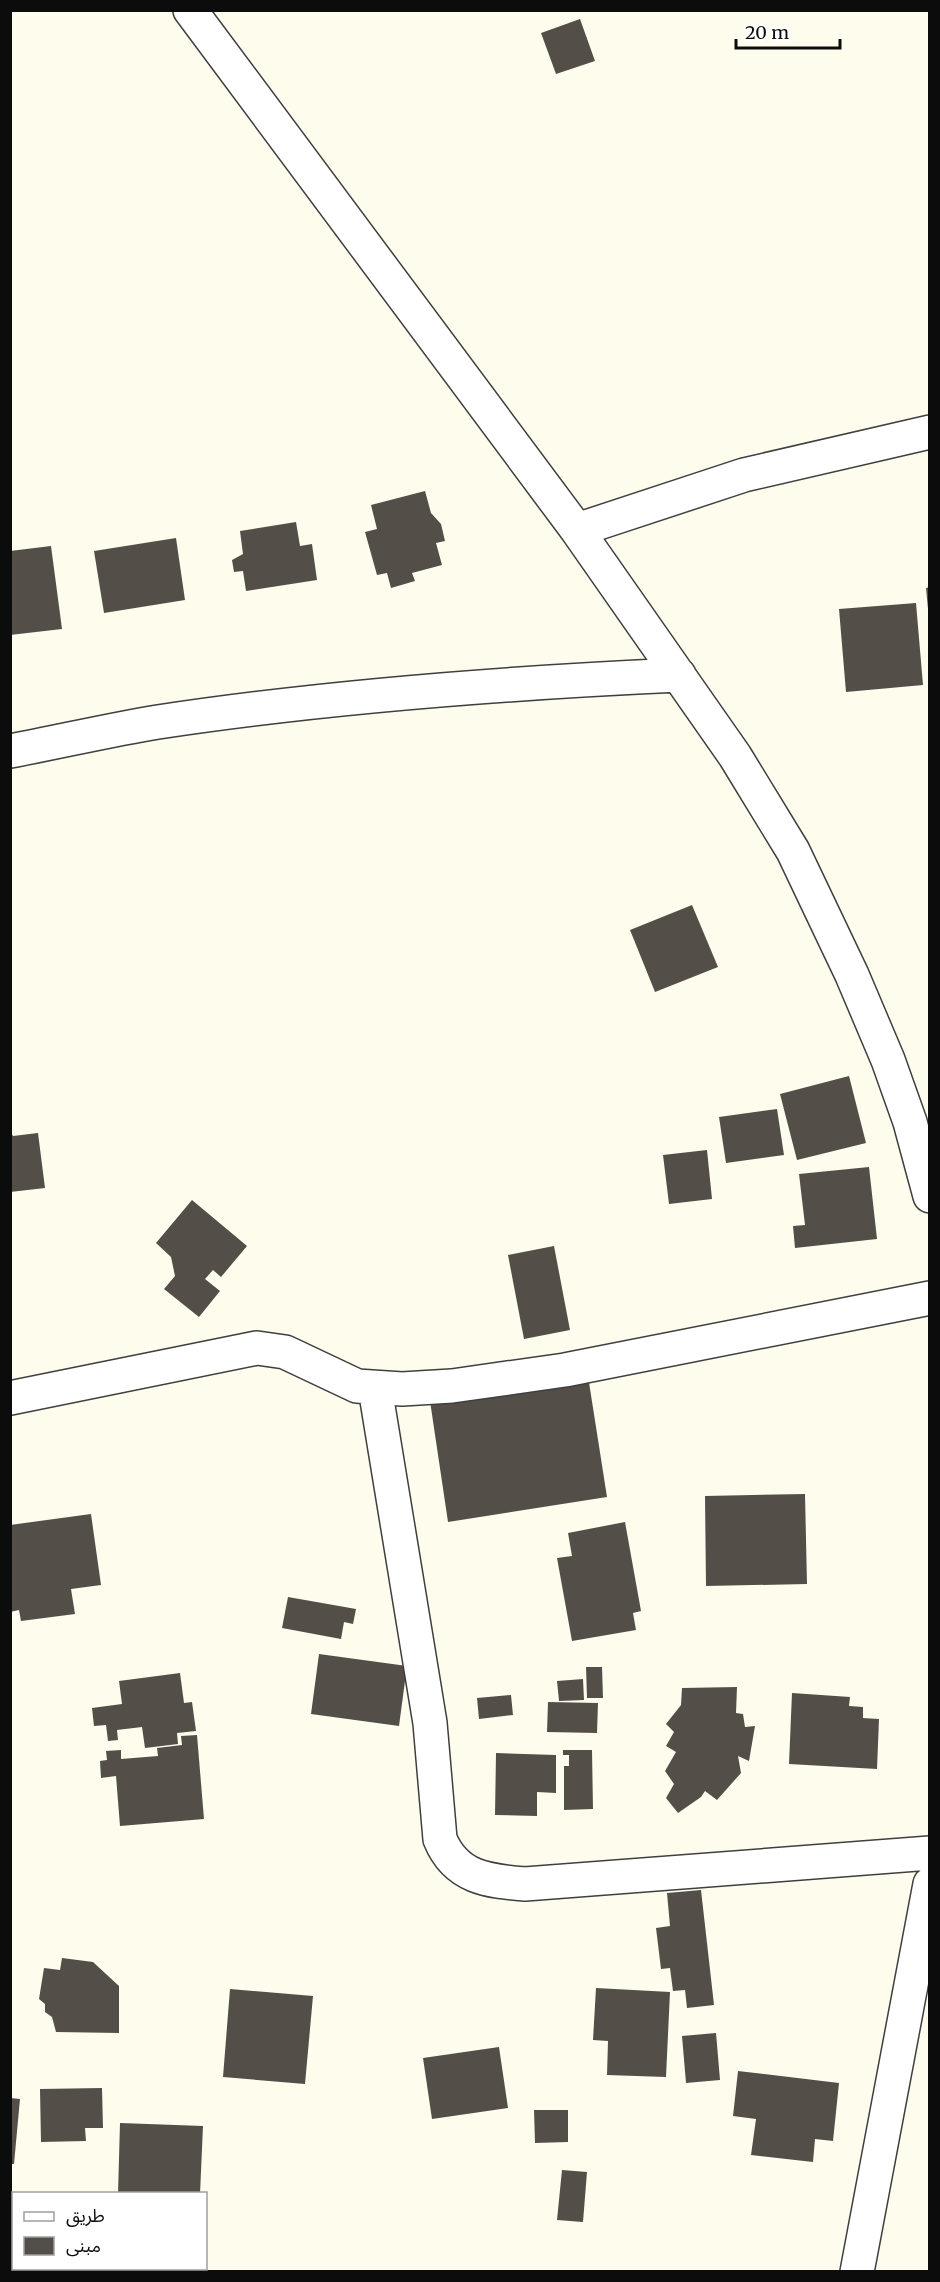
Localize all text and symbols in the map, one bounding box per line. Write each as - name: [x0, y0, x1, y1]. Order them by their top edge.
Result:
- scale bar: [736, 12, 840, 50]
- text: 20 m: [745, 21, 789, 44]
- legend: [12, 2192, 207, 2270]
- text: طريق: [66, 2204, 105, 2227]
- text: مبنى: [66, 2234, 101, 2257]

